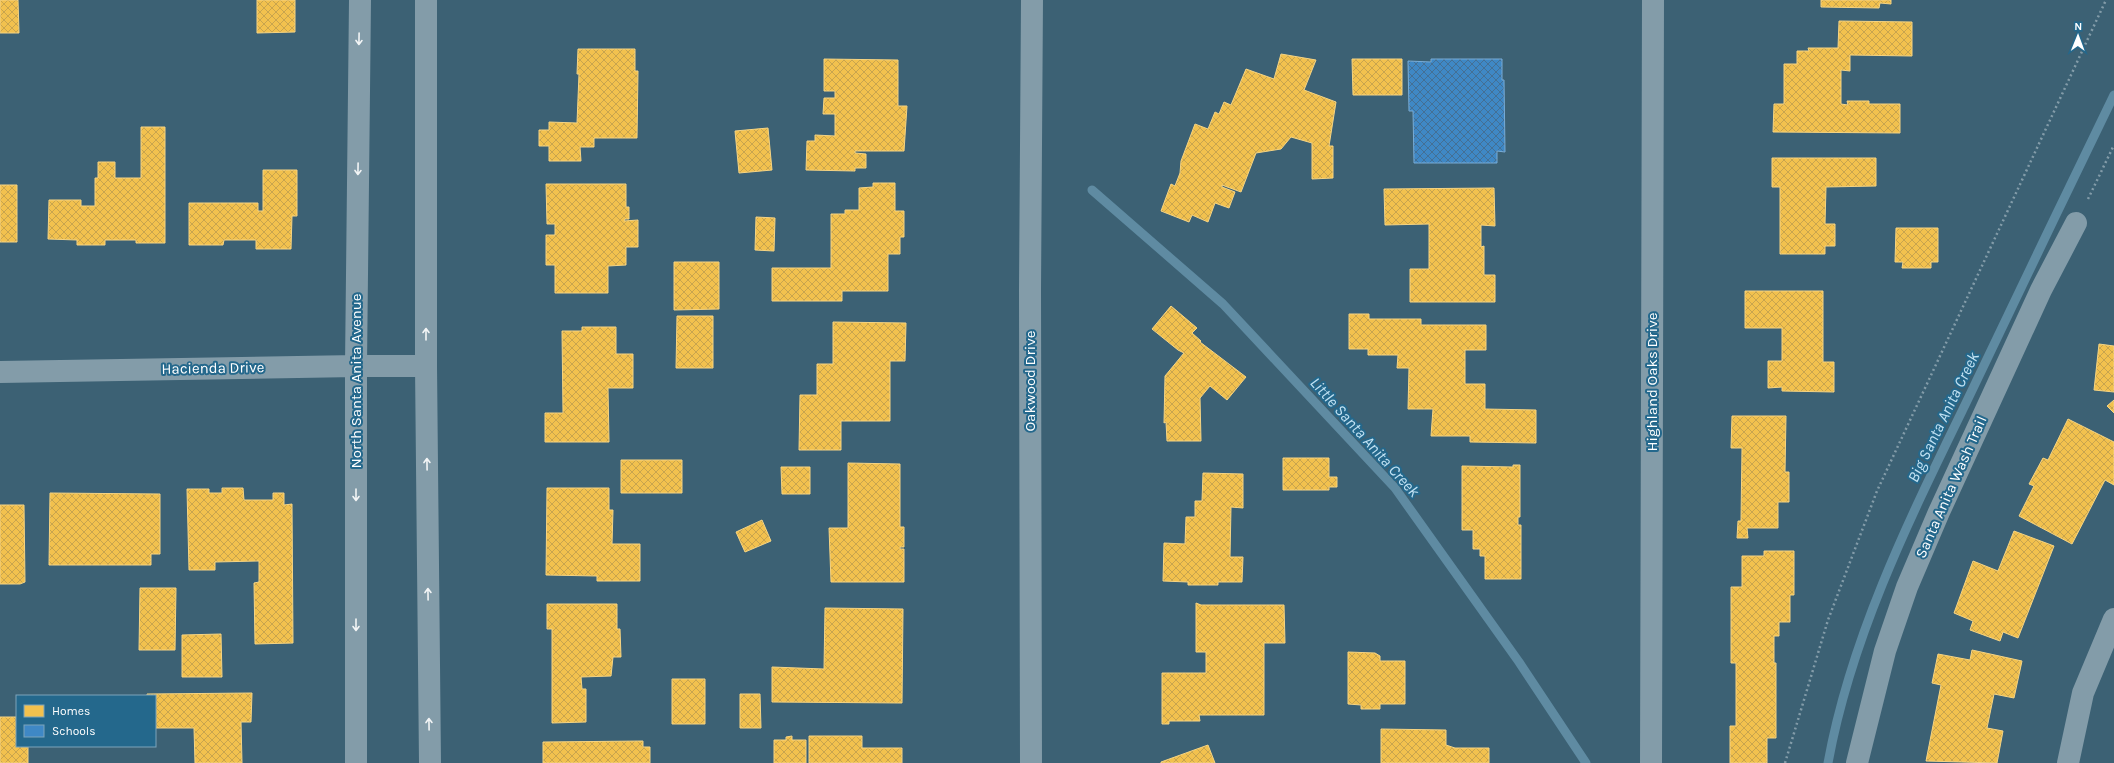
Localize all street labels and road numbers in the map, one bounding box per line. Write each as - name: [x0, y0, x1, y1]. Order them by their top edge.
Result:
- street label: North Santa Anita Avenue: [347, 294, 365, 468]
- street label: Highland Oaks Drive: [1643, 313, 1661, 451]
- street label: Oakwood Drive: [1021, 330, 1039, 432]
- street label: Hacienda Drive: [161, 358, 265, 378]
- street label: Santa Anita Wash Trail: [1911, 413, 1991, 561]

